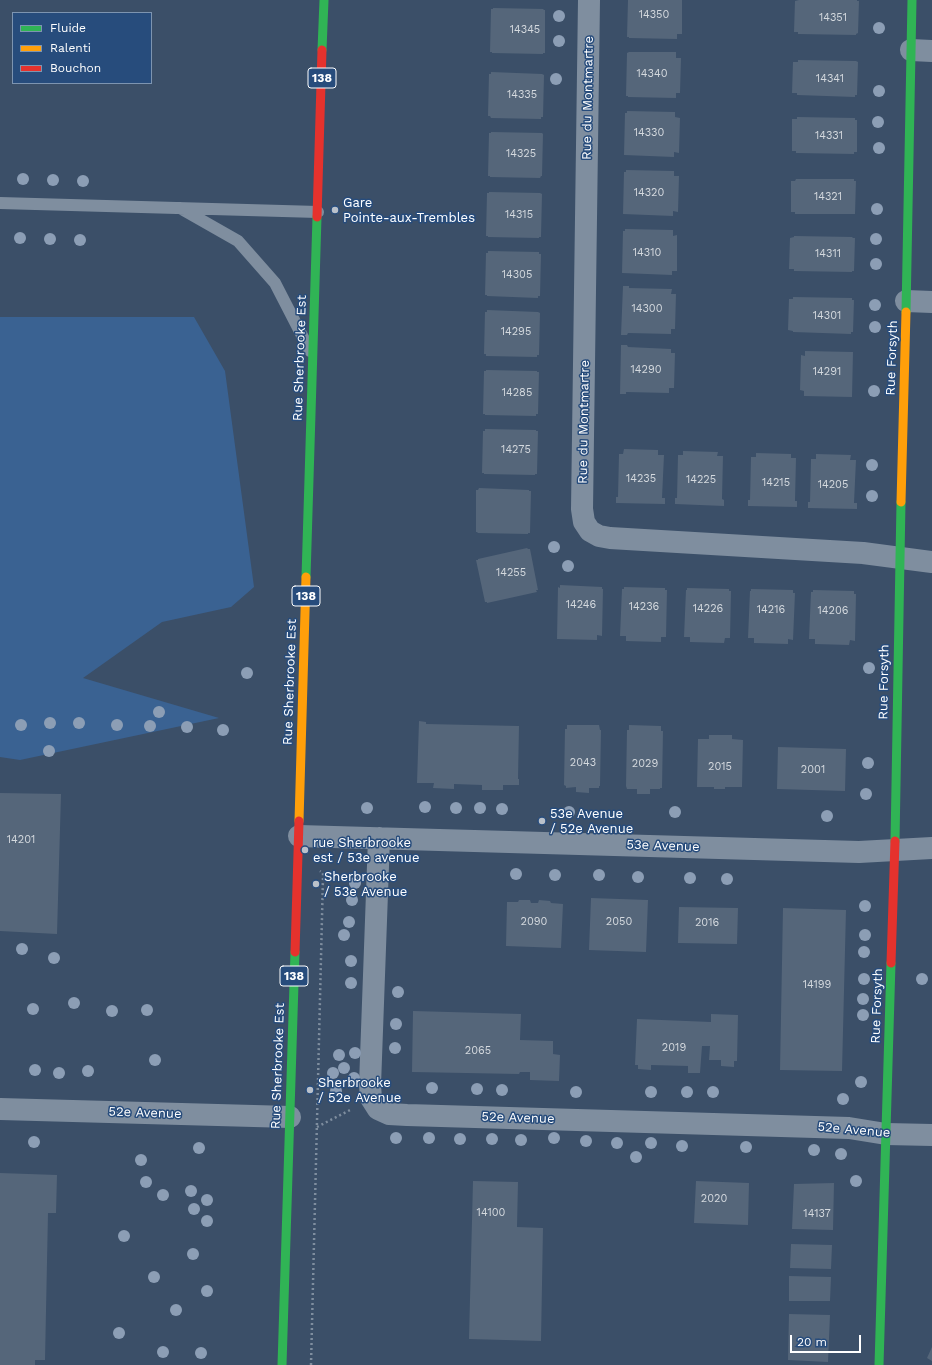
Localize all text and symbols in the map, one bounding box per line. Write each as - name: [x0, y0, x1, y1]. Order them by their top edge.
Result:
- house number: 14350: [639, 8, 669, 22]
- house number: 14351: [819, 11, 847, 25]
- legend: [12, 12, 152, 84]
- text: Fluide: [50, 21, 86, 35]
- house number: 14345: [510, 23, 540, 37]
- street label: Rue du Montmartre: [579, 36, 597, 160]
- text: Ralenti: [50, 41, 91, 55]
- text: Bouchon: [50, 61, 101, 75]
- house number: 14340: [637, 67, 667, 81]
- road number: 138: [308, 68, 336, 88]
- house number: 14341: [816, 72, 844, 86]
- house number: 14335: [507, 88, 537, 102]
- house number: 14330: [634, 126, 664, 140]
- house number: 14331: [815, 129, 843, 143]
- house number: 14325: [506, 147, 536, 161]
- house number: 14320: [634, 186, 664, 200]
- house number: 14321: [814, 190, 842, 204]
- place label: Gare Pointe-aux-Trembles: [343, 195, 475, 226]
- marker: Gare Pointe-aux-Trembles: [330, 205, 340, 215]
- house number: 14315: [505, 208, 533, 222]
- house number: 14310: [633, 246, 661, 260]
- house number: 14311: [815, 247, 841, 261]
- house number: 14305: [502, 268, 532, 282]
- street label: Rue Sherbrooke Est: [290, 295, 310, 421]
- house number: 14300: [631, 302, 663, 316]
- house number: 14301: [813, 309, 841, 323]
- street label: Rue Forsyth: [883, 320, 901, 396]
- house number: 14295: [501, 325, 531, 339]
- street label: Rue du Montmartre: [575, 360, 593, 484]
- house number: 14290: [630, 363, 662, 377]
- house number: 14291: [813, 365, 841, 379]
- house number: 14285: [502, 386, 532, 400]
- house number: 14275: [501, 443, 531, 457]
- house number: 14235: [626, 472, 656, 486]
- house number: 14225: [686, 473, 716, 487]
- house number: 14215: [762, 476, 790, 490]
- house number: 14205: [818, 478, 848, 492]
- house number: 14255: [496, 566, 526, 580]
- road number: 138: [292, 586, 320, 606]
- house number: 14246: [566, 598, 596, 612]
- house number: 14236: [629, 600, 659, 614]
- house number: 14226: [693, 602, 723, 616]
- house number: 14216: [757, 603, 785, 617]
- house number: 14206: [818, 604, 848, 618]
- street label: Rue Sherbrooke Est: [280, 619, 300, 745]
- street label: Rue Forsyth: [876, 644, 892, 720]
- house number: 2043: [570, 756, 596, 770]
- house number: 2029: [632, 757, 658, 771]
- house number: 2015: [708, 760, 732, 774]
- house number: 2001: [801, 763, 825, 777]
- place label: 53e Avenue / 52e Avenue: [550, 806, 633, 837]
- marker: 53e Avenue / 52e Avenue: [537, 816, 547, 826]
- house number: 14201: [7, 833, 35, 847]
- place label: rue Sherbrooke est / 53e avenue: [313, 835, 419, 866]
- street label: 53e Avenue: [626, 837, 700, 855]
- marker: rue Sherbrooke est / 53e avenue: [300, 845, 310, 855]
- place label: Sherbrooke / 53e Avenue: [324, 869, 407, 900]
- marker: Sherbrooke / 53e Avenue: [311, 879, 321, 889]
- house number: 2090: [521, 915, 547, 929]
- house number: 2050: [606, 915, 632, 929]
- house number: 2016: [695, 916, 719, 930]
- road number: 138: [280, 966, 308, 986]
- street label: Rue Forsyth: [868, 968, 886, 1044]
- house number: 14199: [803, 978, 831, 992]
- street label: Rue Sherbrooke Est: [268, 1003, 288, 1129]
- house number: 2019: [662, 1041, 686, 1055]
- house number: 2065: [465, 1044, 491, 1058]
- place label: Sherbrooke / 52e Avenue: [318, 1075, 401, 1106]
- marker: Sherbrooke / 52e Avenue: [305, 1085, 315, 1095]
- street label: 52e Avenue: [108, 1104, 182, 1122]
- street label: 52e Avenue: [481, 1109, 555, 1127]
- street label: 52e Avenue: [817, 1119, 891, 1141]
- house number: 2020: [701, 1192, 727, 1206]
- house number: 14100: [477, 1206, 505, 1220]
- house number: 14137: [803, 1207, 831, 1221]
- scale bar: [792, 1327, 863, 1353]
- text: 20 m: [797, 1335, 827, 1349]

